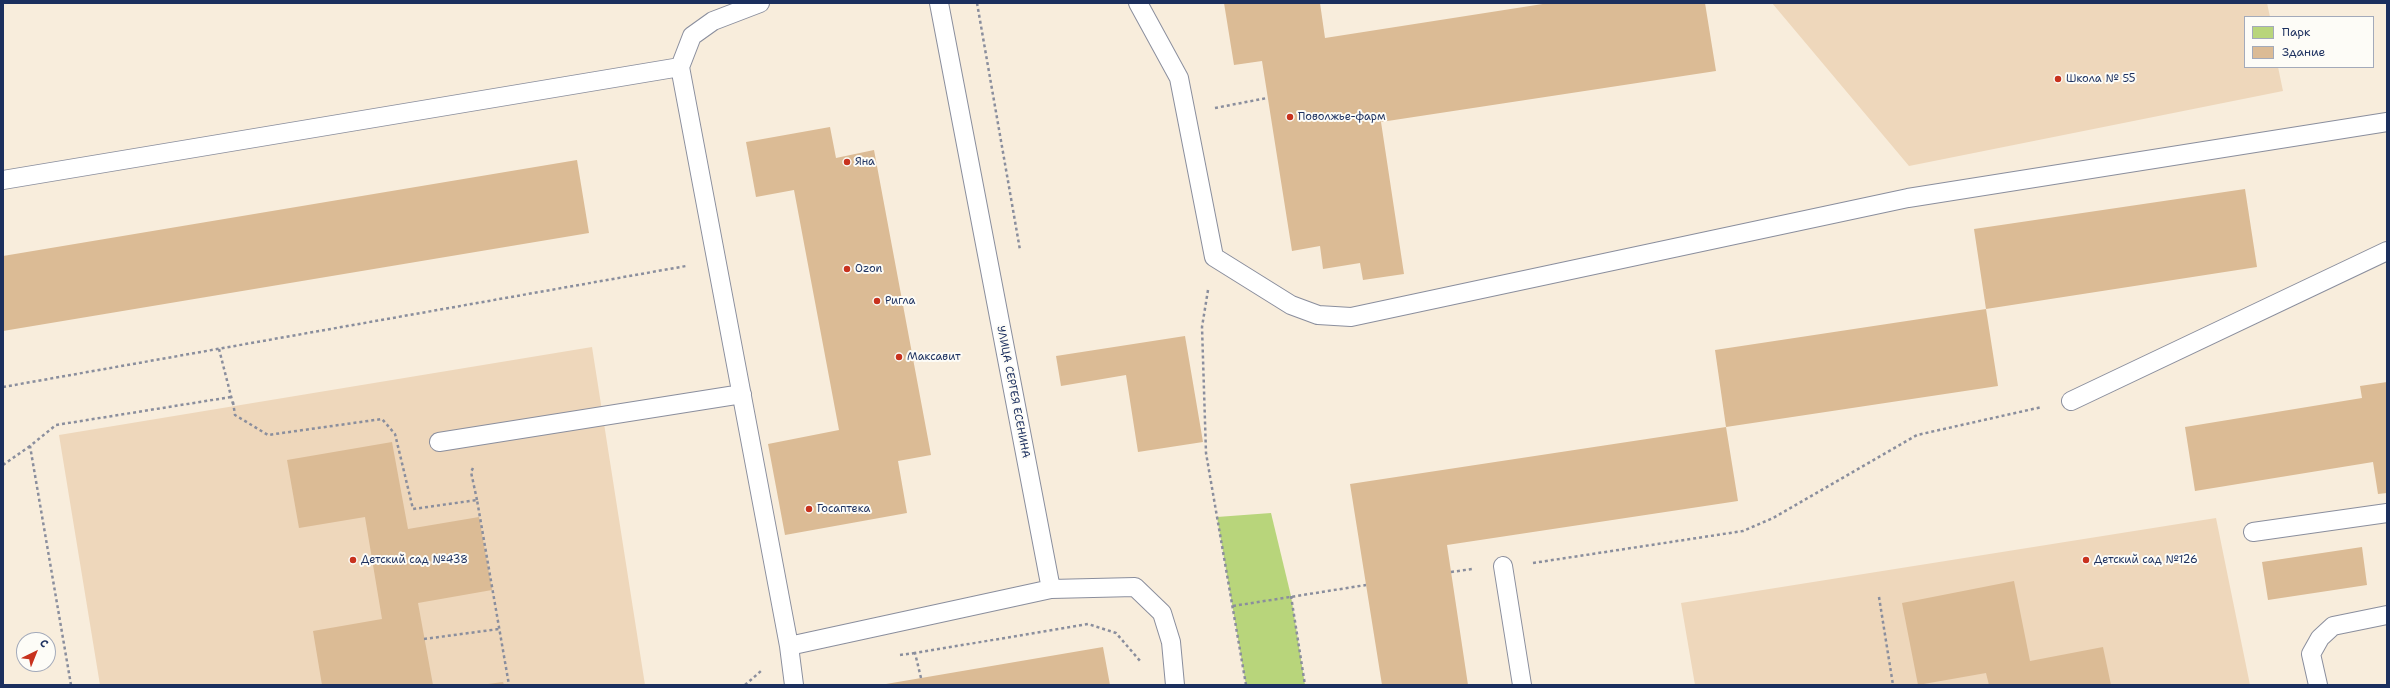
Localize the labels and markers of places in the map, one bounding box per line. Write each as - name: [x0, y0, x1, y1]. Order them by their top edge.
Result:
- place label: Школа № 55: [2066, 72, 2136, 86]
- marker: Школа № 55: [2053, 74, 2063, 84]
- place label: Поволжье-фарм: [1298, 110, 1386, 124]
- marker: Поволжье-фарм: [1285, 112, 1295, 122]
- place label: Яна: [855, 155, 875, 169]
- marker: Яна: [842, 157, 852, 167]
- place label: Ozon: [855, 262, 882, 276]
- marker: Ozon: [842, 264, 852, 274]
- place label: Ригла: [885, 294, 915, 308]
- marker: Ригла: [872, 296, 882, 306]
- place label: Максавит: [907, 350, 961, 364]
- marker: Максавит: [894, 352, 904, 362]
- place label: Госаптека: [817, 502, 870, 516]
- marker: Госаптека: [804, 504, 814, 514]
- place label: Детский сад №438: [361, 553, 468, 567]
- place label: Детский сад №126: [2094, 553, 2198, 567]
- marker: Детский сад №438: [348, 555, 358, 565]
- marker: Детский сад №126: [2081, 555, 2091, 565]

